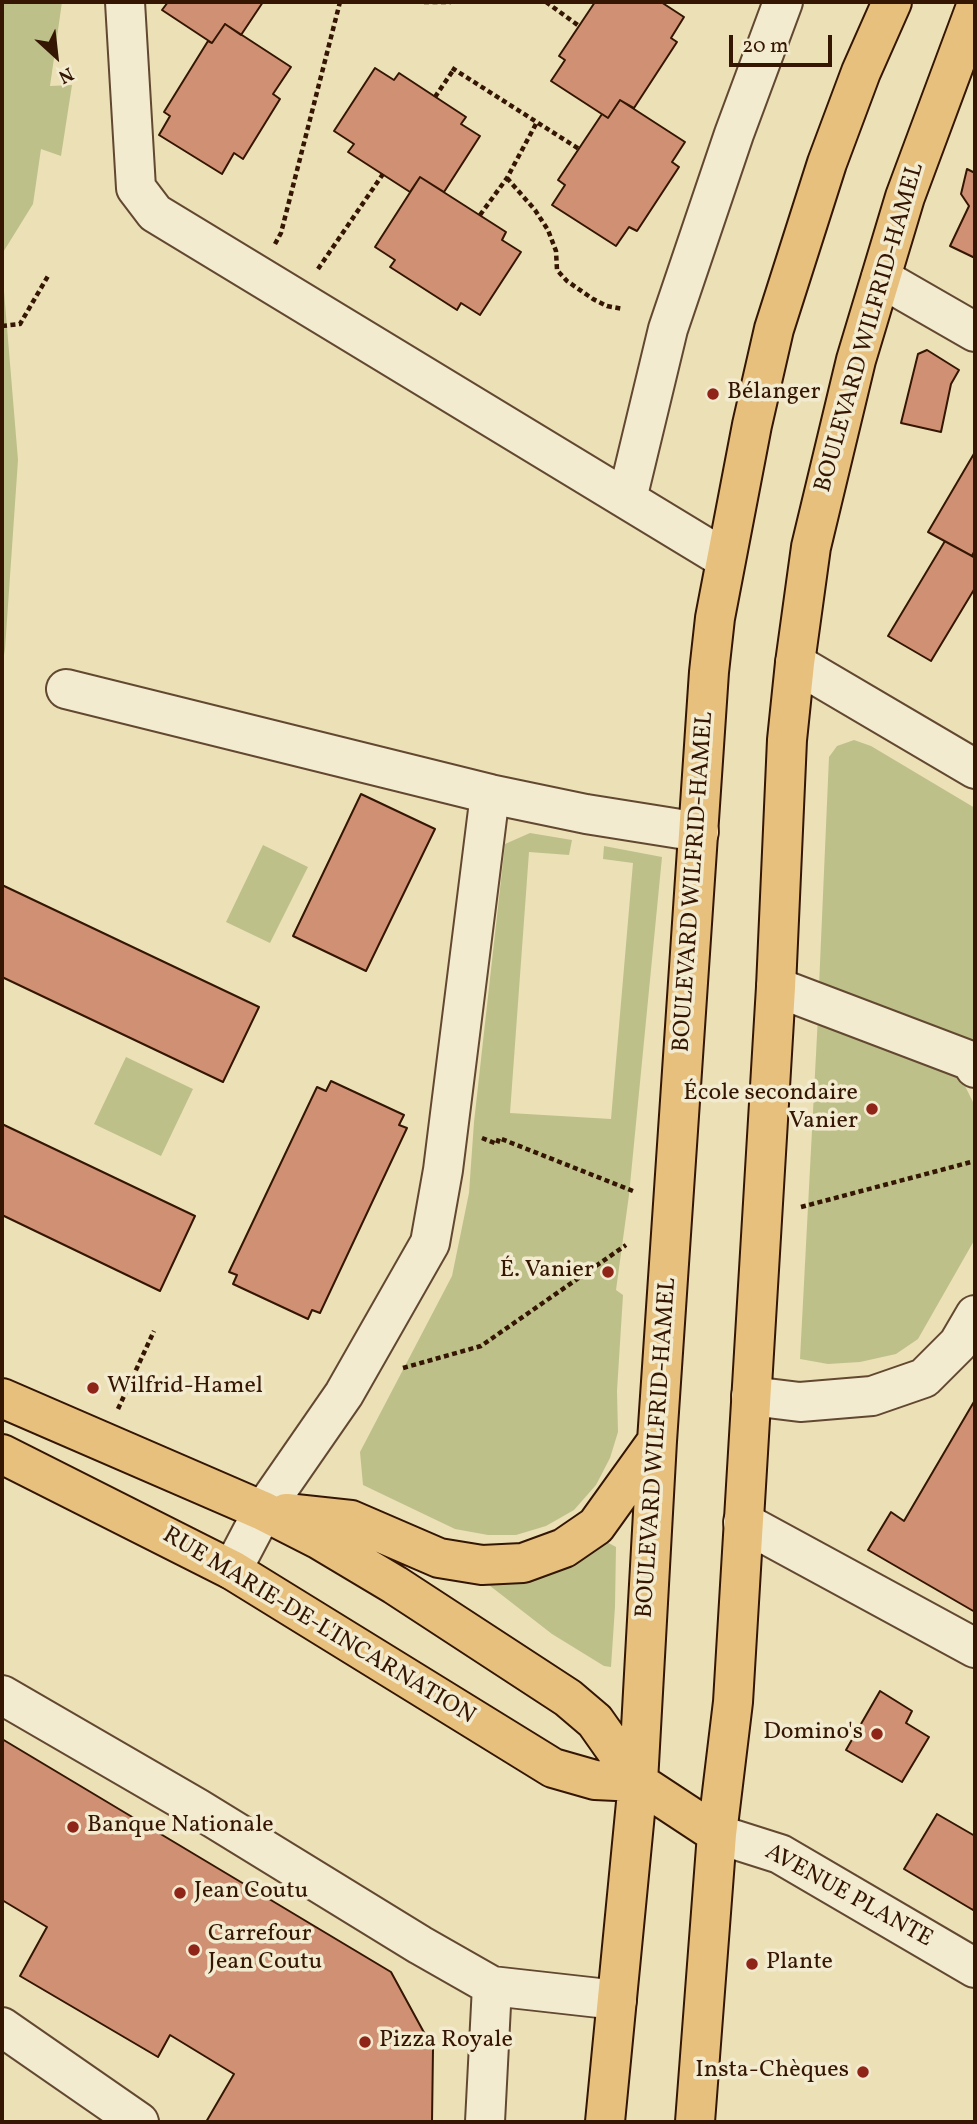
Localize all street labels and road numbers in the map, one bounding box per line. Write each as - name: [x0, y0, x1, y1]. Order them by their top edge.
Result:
- street label: BOULEVARD WILFRID-HAMEL: [810, 160, 932, 496]
- street label: BOULEVARD WILFRID-HAMEL: [669, 711, 721, 1053]
- street label: BOULEVARD WILFRID-HAMEL: [632, 1277, 684, 1619]
- street label: RUE MARIE-DE-L'INCARNATION: [156, 1522, 480, 1732]
- street label: AVENUE PLANTE: [759, 1839, 937, 1955]

